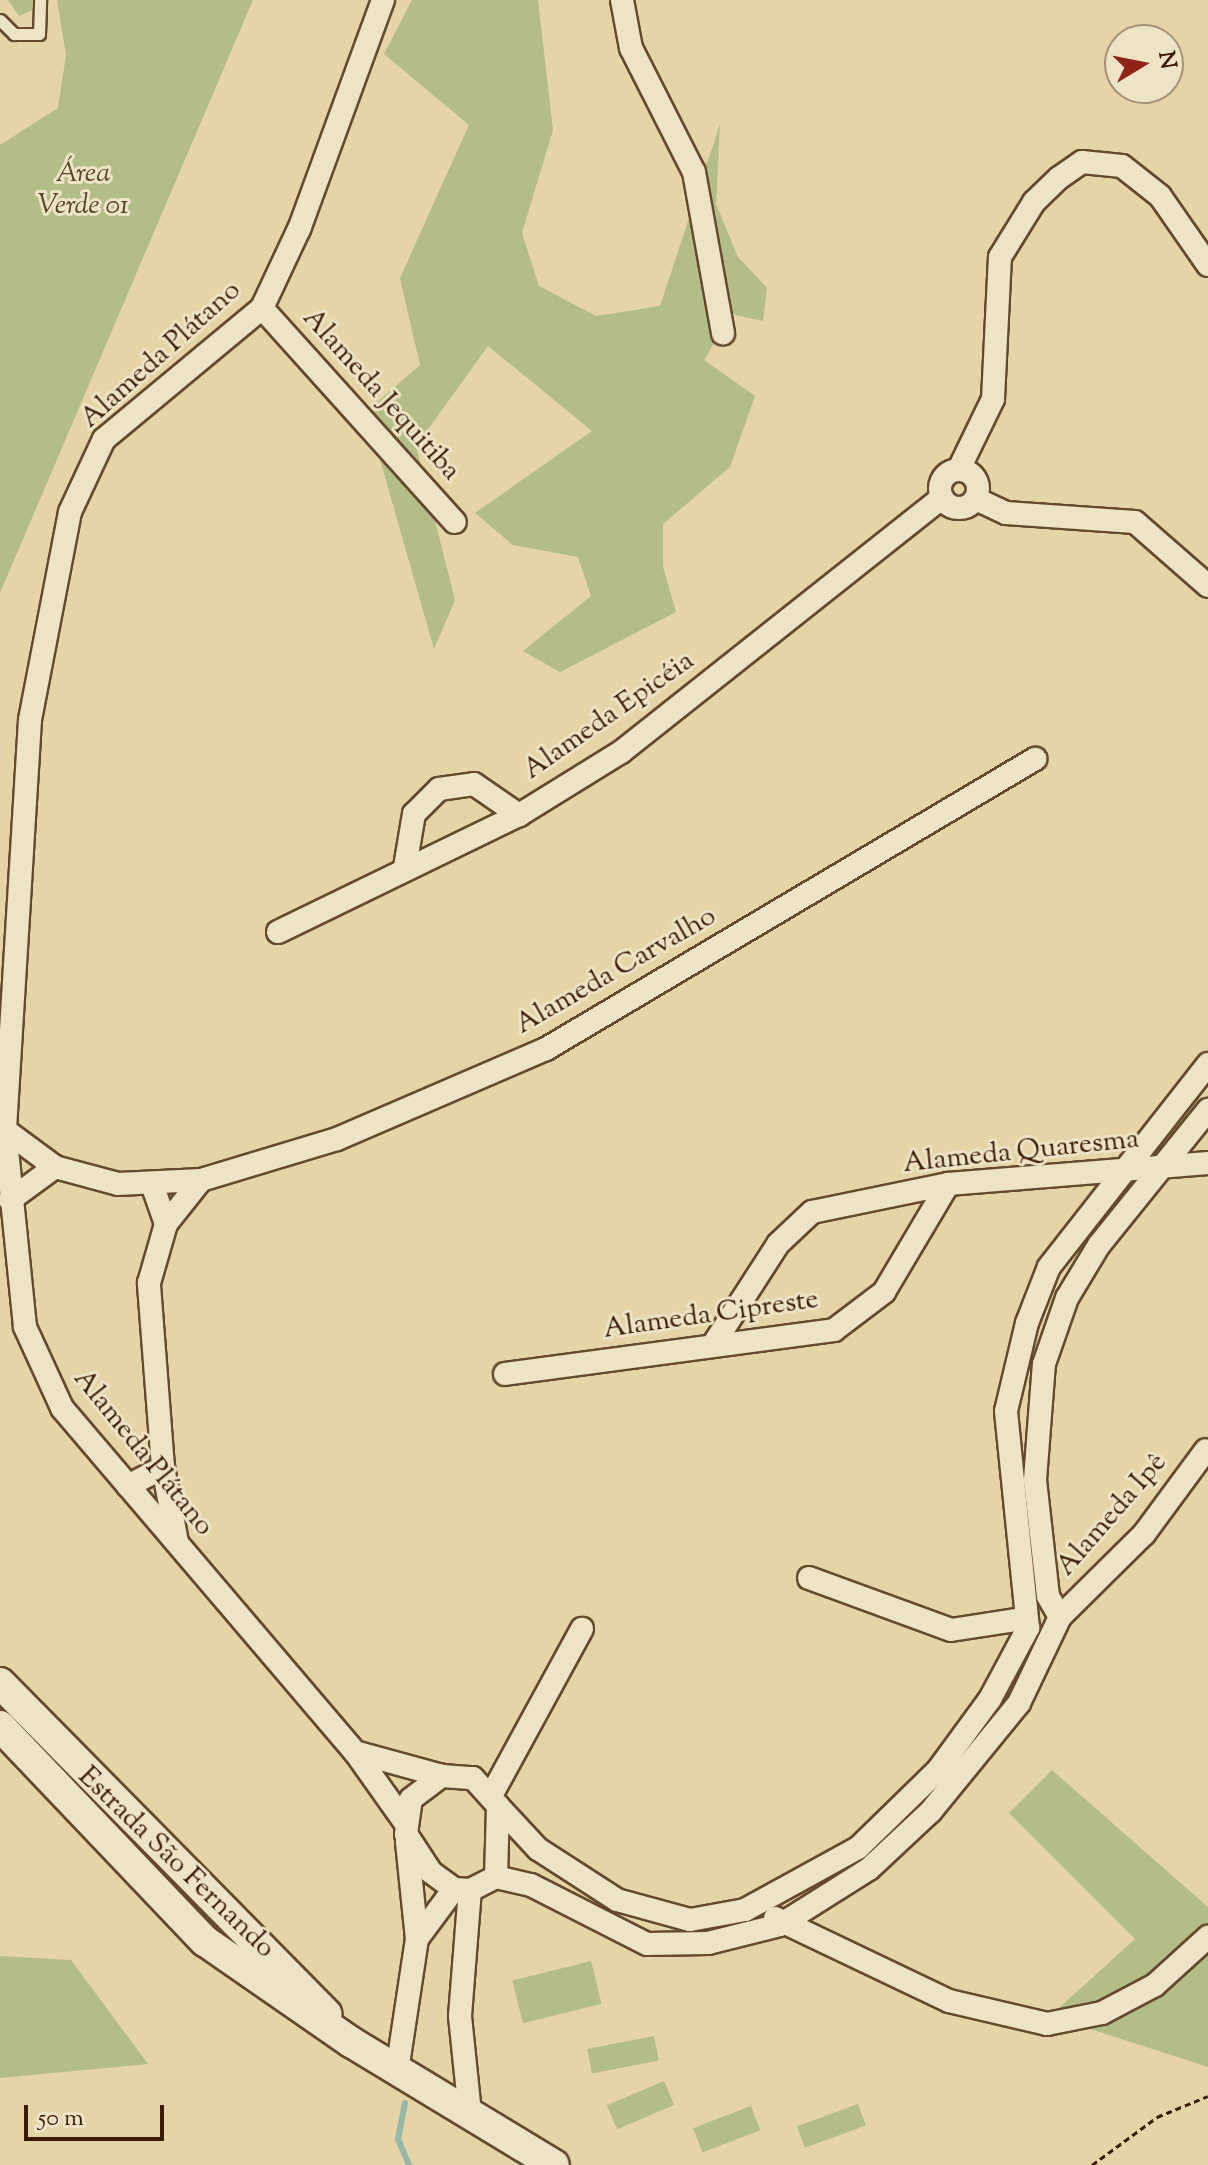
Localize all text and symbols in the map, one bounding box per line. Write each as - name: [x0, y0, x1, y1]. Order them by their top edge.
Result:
- north arrow: [1104, 24, 1184, 104]
- text: N: [1148, 49, 1183, 72]
- park label: Área Verde 01: [38, 157, 128, 223]
- street label: Alameda Plátano: [74, 274, 248, 436]
- street label: Alameda Jequitiba: [295, 302, 467, 488]
- street label: Alameda Epicéia: [517, 645, 701, 787]
- street label: Alameda Carvalho: [510, 900, 722, 1042]
- street label: Alameda Quaresma: [901, 1123, 1141, 1181]
- street label: Alameda Cipreste: [601, 1283, 821, 1347]
- street label: Alameda Plátano: [66, 1363, 220, 1543]
- street label: Alameda Ipê: [1050, 1447, 1174, 1583]
- street label: Estrada São Fernando: [70, 1760, 282, 1966]
- scale bar: [28, 2089, 168, 2139]
- text: 50 m: [38, 2102, 84, 2136]

